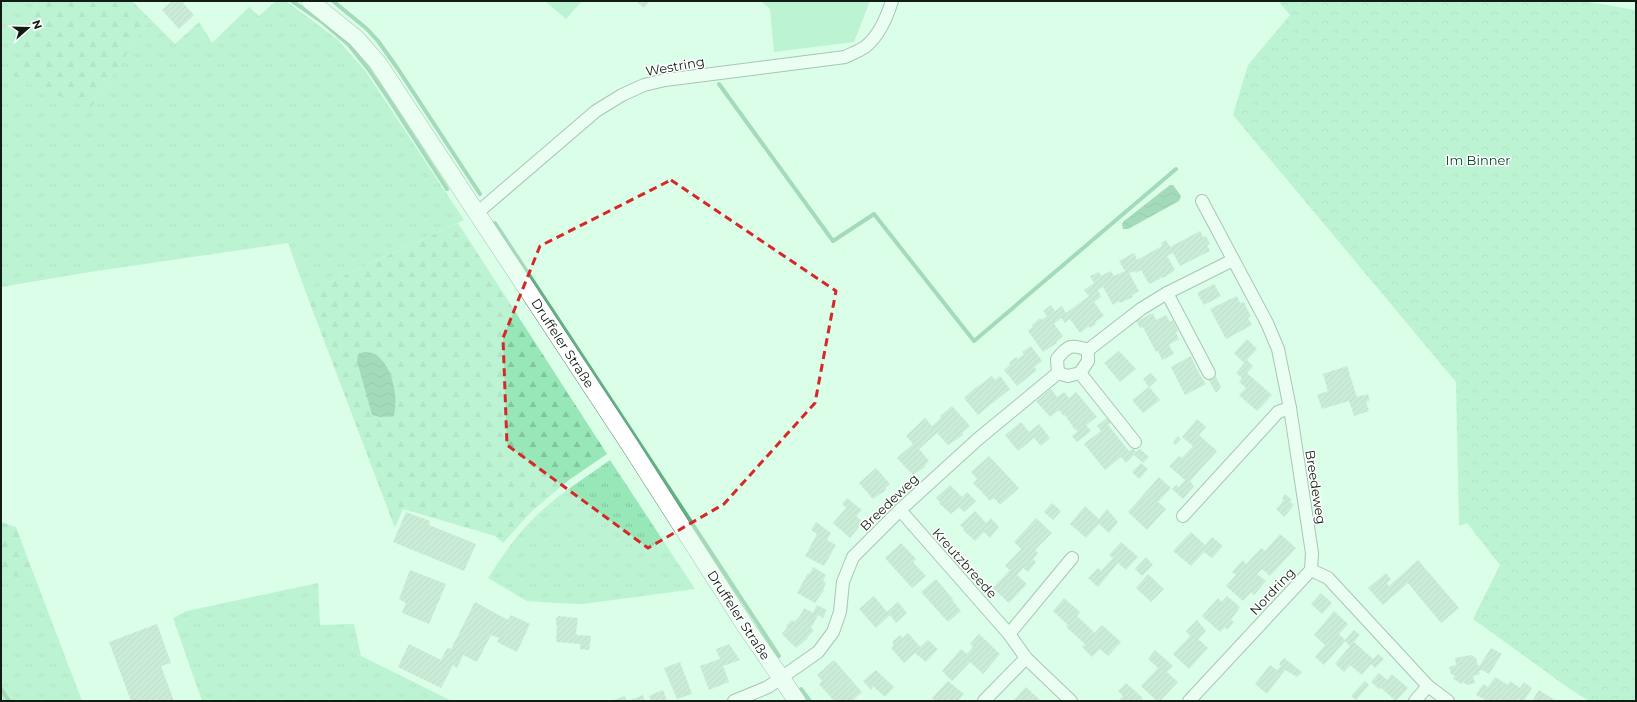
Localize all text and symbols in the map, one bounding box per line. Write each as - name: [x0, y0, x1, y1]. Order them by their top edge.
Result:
- north arrow: [8, 8, 48, 48]
- text: N: [29, 18, 45, 31]
- street label: Westring: [644, 53, 706, 79]
- park label: Im Binner: [1445, 152, 1511, 168]
- street label: Druffeler Straße: [528, 295, 598, 391]
- street label: Breedeweg: [1302, 449, 1330, 525]
- street label: Breedeweg: [856, 470, 922, 534]
- street label: Kreutzbreede: [929, 525, 1001, 601]
- street label: Nordring: [1246, 564, 1298, 618]
- street label: Druffeler Straße: [704, 567, 774, 663]

